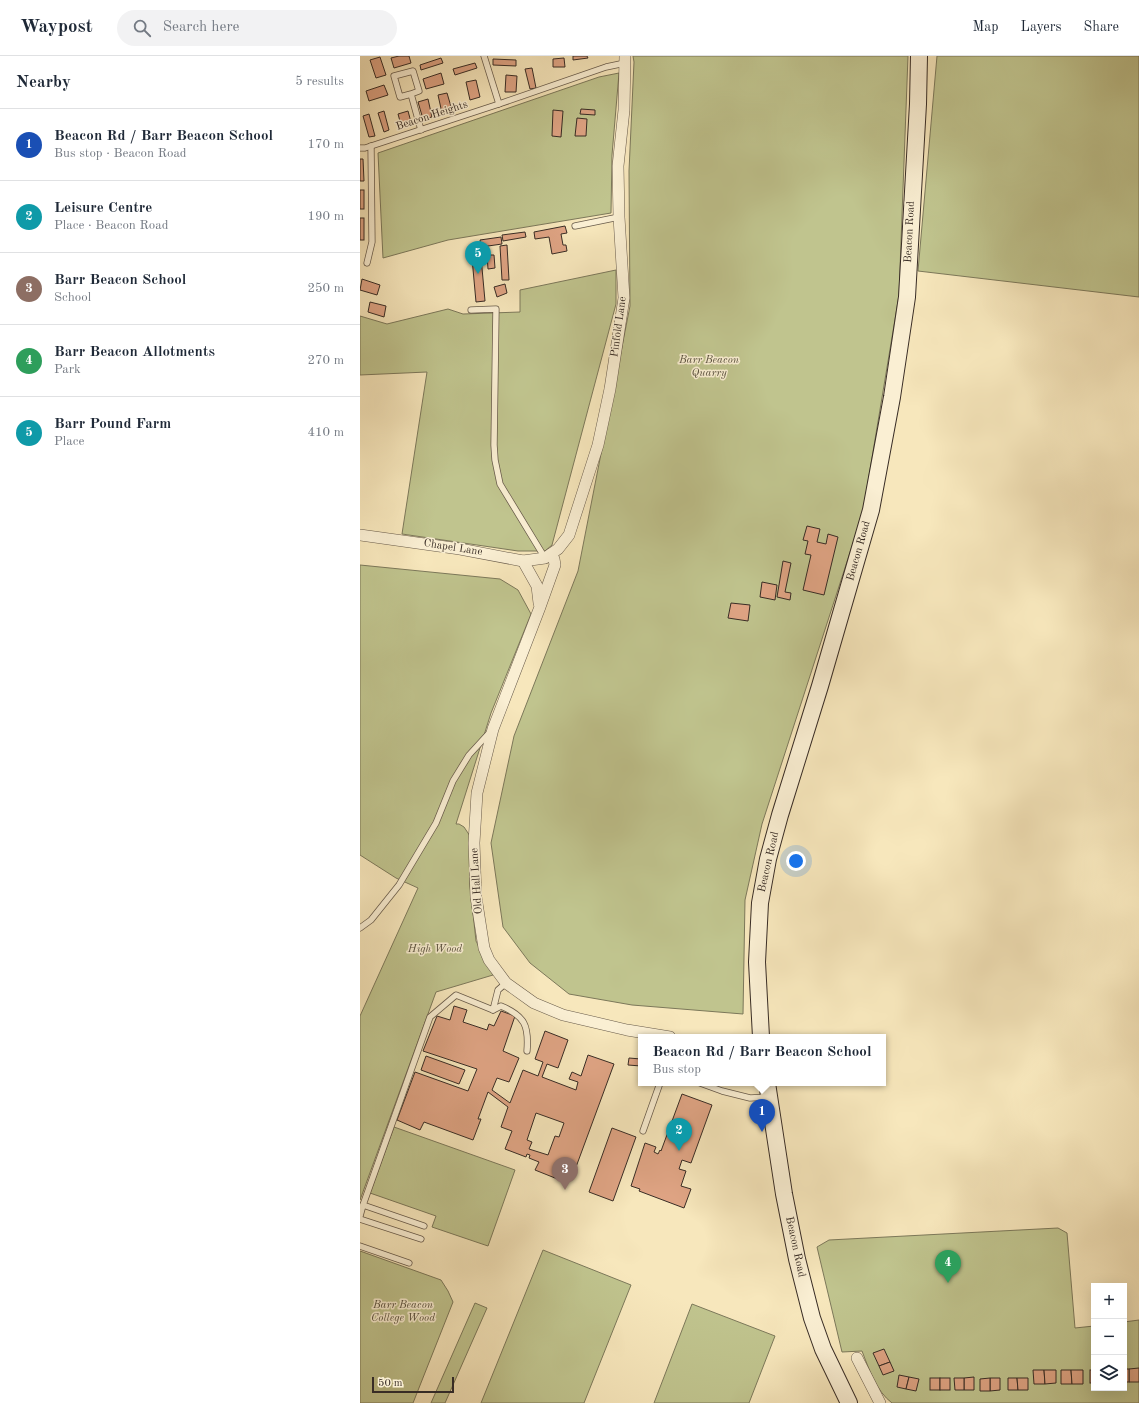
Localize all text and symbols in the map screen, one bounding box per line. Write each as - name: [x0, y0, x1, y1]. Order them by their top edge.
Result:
- search box: [117, 10, 397, 46]
- icon: search: [131, 17, 153, 39]
- text: Waypost: [20, 18, 93, 37]
- text: Search here: [163, 20, 239, 35]
- text: Map: [973, 20, 999, 34]
- text: Layers: [1021, 20, 1062, 34]
- text: Share: [1084, 20, 1119, 34]
- text: Nearby: [16, 74, 71, 91]
- text: 5 results: [295, 75, 344, 88]
- street label: Beacon Heights: [395, 99, 469, 133]
- text: Beacon Rd / Barr Beacon School: [54, 129, 273, 144]
- text: 1: [25, 138, 33, 151]
- text: 170 m: [307, 138, 344, 151]
- text: Bus stop · Beacon Road: [54, 147, 187, 160]
- text: Leisure Centre: [54, 201, 152, 216]
- street label: Beacon Road: [903, 201, 917, 263]
- text: 2: [25, 210, 33, 223]
- text: 190 m: [307, 210, 344, 223]
- text: Place · Beacon Road: [54, 219, 168, 232]
- pin: 5: [465, 241, 491, 274]
- text: Barr Beacon School: [54, 273, 186, 288]
- text: 3: [25, 282, 33, 295]
- text: 250 m: [307, 282, 344, 295]
- text: School: [54, 291, 91, 304]
- street label: Pinfold Lane: [609, 296, 629, 358]
- text: Barr Beacon Allotments: [54, 345, 215, 360]
- text: 4: [25, 354, 33, 367]
- text: 270 m: [307, 354, 344, 367]
- park label: Barr Beacon Quarry: [678, 355, 740, 379]
- text: Park: [54, 363, 81, 376]
- text: Barr Pound Farm: [54, 417, 171, 432]
- text: 5: [25, 426, 33, 439]
- text: 410 m: [307, 426, 344, 439]
- text: Place: [54, 435, 84, 448]
- street label: Beacon Road: [845, 520, 873, 582]
- street label: Chapel Lane: [423, 538, 483, 558]
- street label: Beacon Road: [757, 830, 781, 893]
- street label: Old Hall Lane: [469, 847, 485, 915]
- your location: [786, 851, 806, 871]
- park label: High Wood: [407, 944, 462, 955]
- popup: [638, 1034, 886, 1086]
- text: Beacon Rd / Barr Beacon School: [652, 1045, 872, 1060]
- text: Bus stop: [652, 1063, 701, 1076]
- pin: 1: [749, 1099, 775, 1132]
- pin: 2: [666, 1118, 692, 1151]
- pin: 3: [552, 1157, 578, 1190]
- street label: Beacon Road: [783, 1216, 807, 1279]
- pin: 4: [935, 1250, 961, 1283]
- map controls: [1091, 1283, 1127, 1391]
- button: +: [1091, 1283, 1127, 1319]
- park label: Barr Beacon College Wood: [371, 1300, 435, 1324]
- button: −: [1091, 1319, 1127, 1355]
- button: layers: [1091, 1355, 1127, 1391]
- scale bar: [372, 1375, 454, 1394]
- text: 50 m: [378, 1378, 403, 1389]

